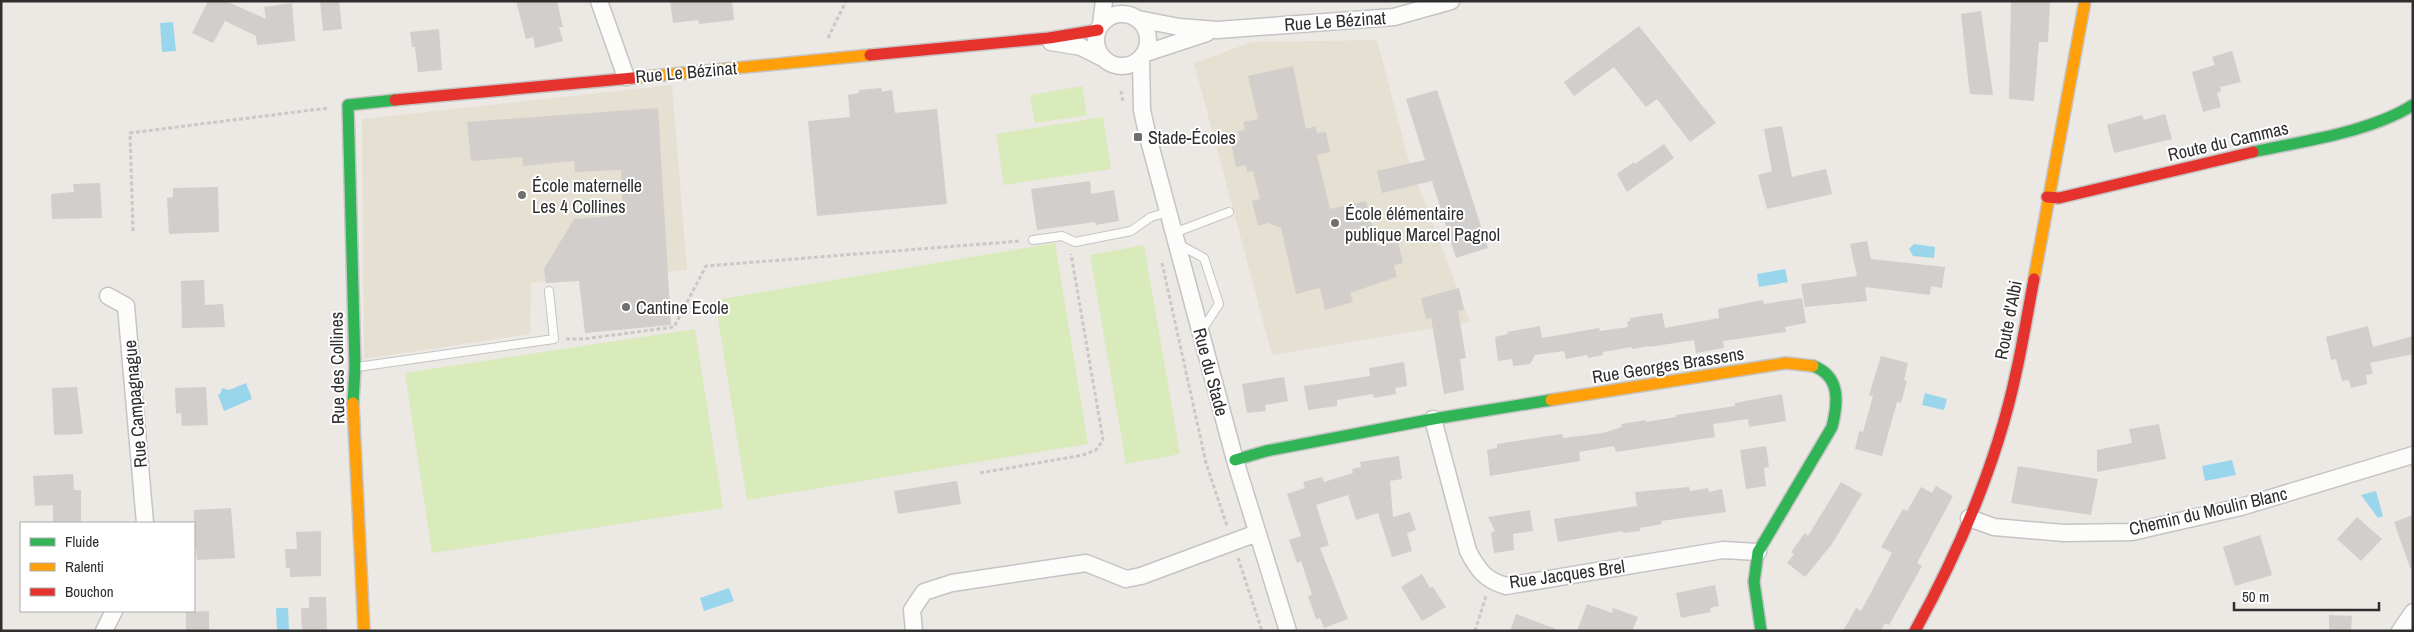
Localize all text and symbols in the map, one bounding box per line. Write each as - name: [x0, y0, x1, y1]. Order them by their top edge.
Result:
- street label: Rue Le Bézinat: [1283, 5, 1387, 37]
- street label: Rue Le Bézinat: [634, 55, 738, 89]
- street label: Route du Cammas: [2165, 115, 2291, 167]
- place label: Stade-Écoles: [1148, 125, 1236, 150]
- marker: Stade-Écoles: [1132, 131, 1144, 143]
- place label: École maternelle Les 4 Collines: [532, 173, 642, 219]
- marker: École maternelle Les 4 Collines: [516, 189, 528, 201]
- place label: École élémentaire publique Marcel Pagnol: [1345, 201, 1500, 247]
- marker: École élémentaire publique Marcel Pagnol: [1329, 217, 1341, 229]
- street label: Route d'Albi: [1988, 278, 2028, 362]
- place label: Cantine Ecole: [636, 295, 729, 320]
- marker: Cantine Ecole: [620, 301, 632, 313]
- street label: Rue des Collines: [324, 312, 350, 424]
- street label: Rue du Stade: [1187, 325, 1235, 419]
- street label: Rue Campagnague: [117, 339, 153, 469]
- street label: Rue Georges Brassens: [1590, 341, 1746, 389]
- street label: Chemin du Moulin Blanc: [2126, 481, 2290, 541]
- legend: [20, 522, 195, 612]
- text: Fluide: [65, 531, 99, 552]
- street label: Rue Jacques Brel: [1508, 554, 1626, 594]
- text: Ralenti: [65, 556, 104, 577]
- scale bar: [2234, 580, 2379, 612]
- text: Bouchon: [65, 581, 114, 602]
- text: 50 m: [2242, 586, 2269, 607]

